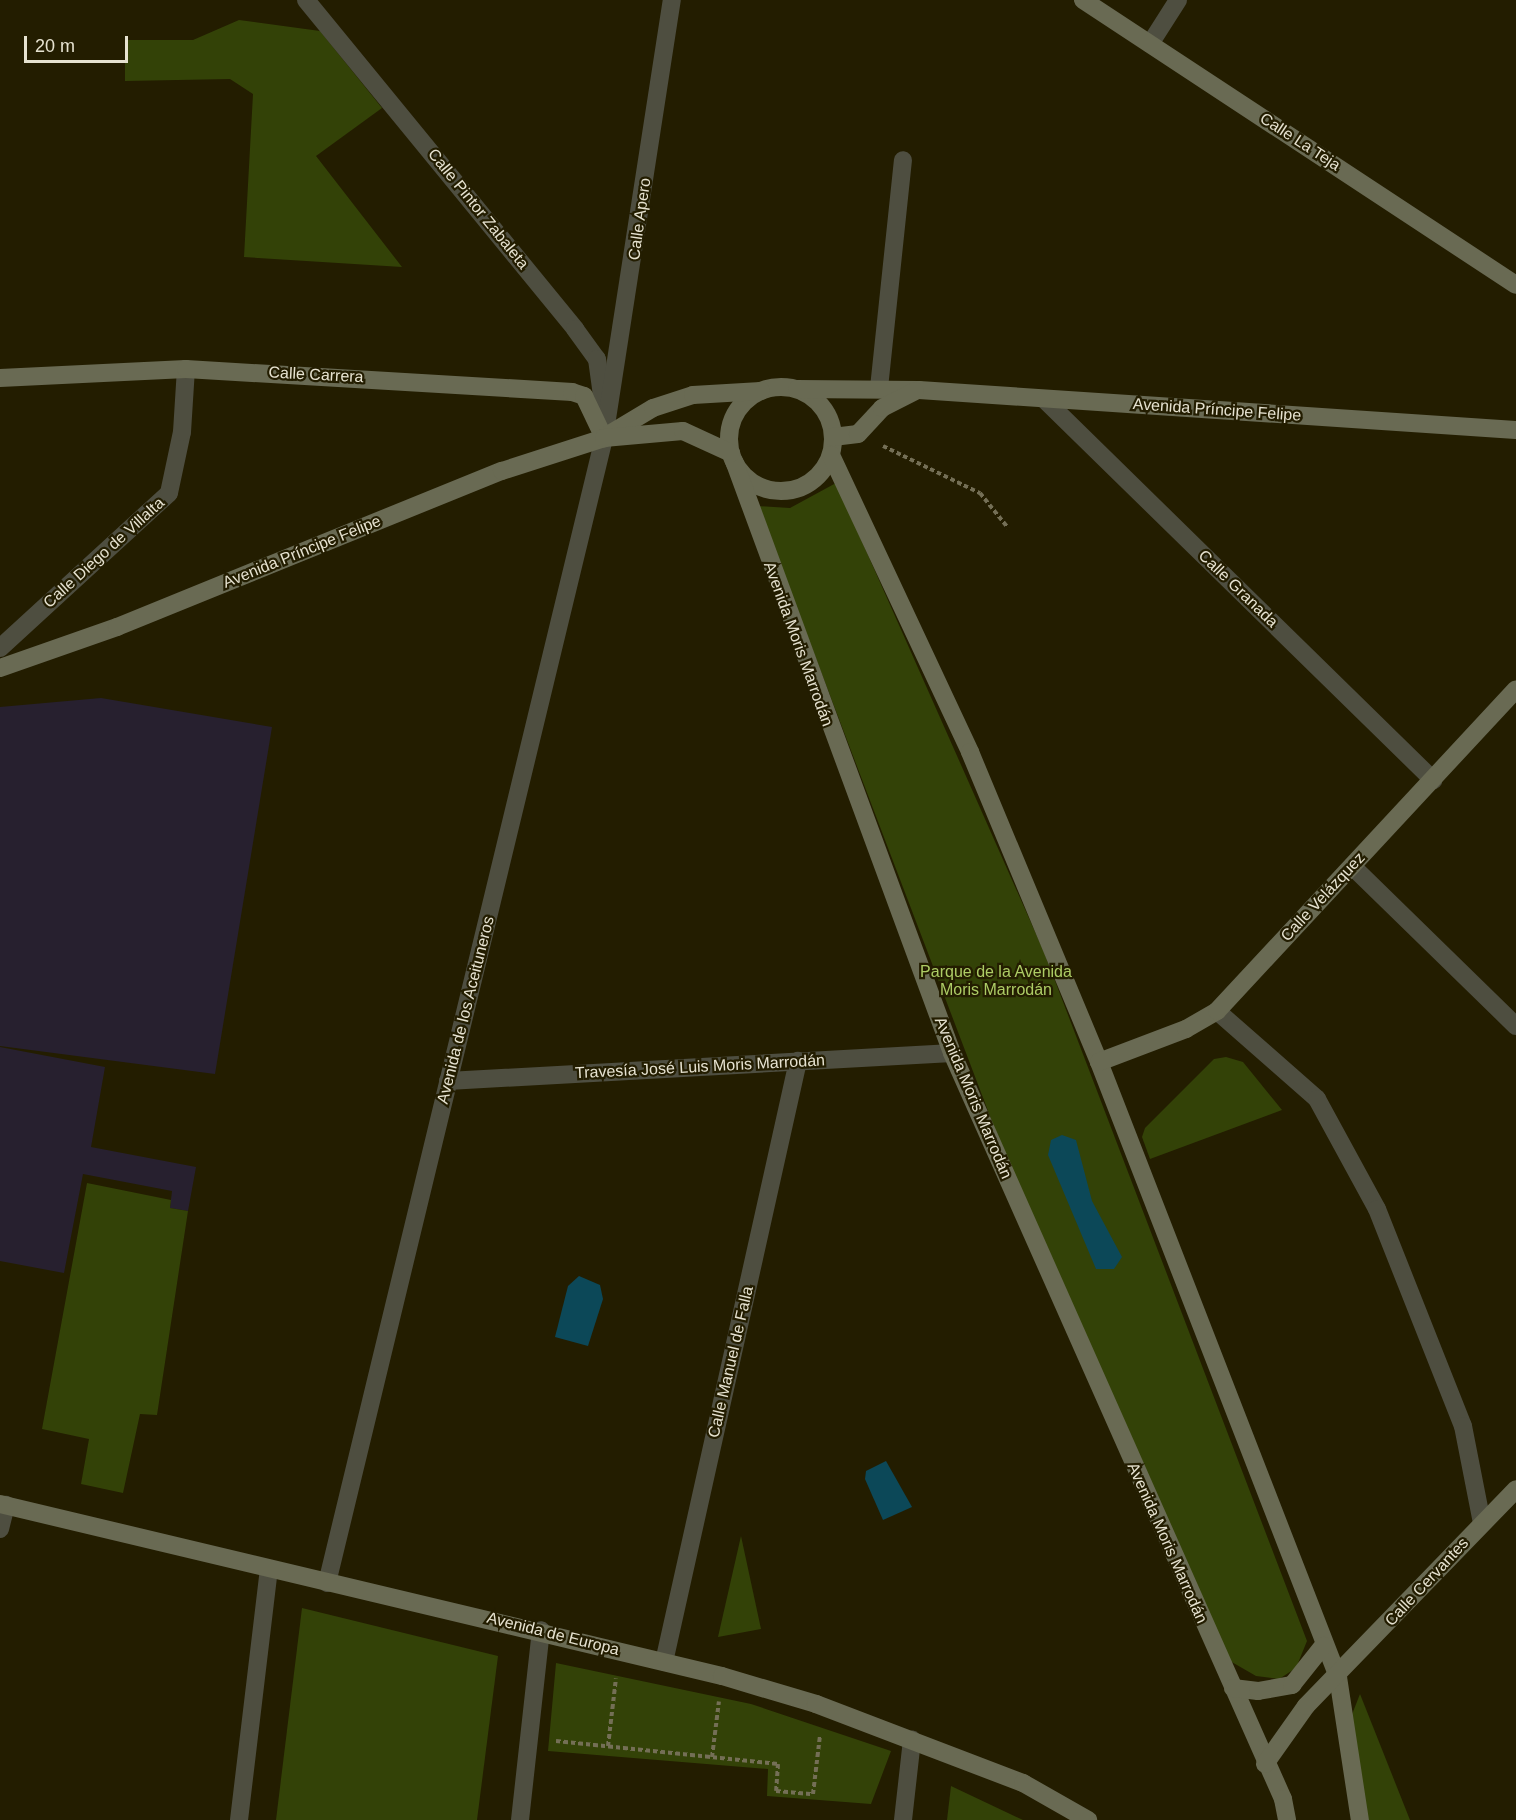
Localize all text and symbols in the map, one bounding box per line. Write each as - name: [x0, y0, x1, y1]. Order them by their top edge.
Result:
- scale bar: [27, 24, 130, 62]
- text: 20 m: [35, 36, 75, 56]
- street label: Calle La Teja: [1256, 109, 1344, 175]
- street label: Calle Pintor Zabaleta: [424, 145, 532, 273]
- street label: Calle Apero: [625, 176, 655, 262]
- street label: Calle Carrera: [268, 363, 364, 387]
- street label: Avenida Príncipe Felipe: [1132, 395, 1302, 425]
- street label: Calle Diego de Villalta: [40, 494, 168, 612]
- street label: Avenida Príncipe Felipe: [220, 512, 384, 592]
- street label: Calle Granada: [1194, 546, 1282, 632]
- street label: Avenida Moris Marrodán: [759, 559, 837, 729]
- street label: Calle Velázquez: [1277, 848, 1369, 946]
- street label: Avenida de los Aceituneros: [433, 914, 499, 1106]
- park label: Parque de la Avenida Moris Marrodán: [920, 962, 1072, 1000]
- street label: Avenida Moris Marrodán: [930, 1014, 1016, 1182]
- street label: Travesía José Luis Moris Marrodán: [575, 1051, 825, 1083]
- street label: Calle Manuel de Falla: [704, 1284, 758, 1440]
- street label: Avenida Moris Marrodán: [1123, 1460, 1211, 1626]
- street label: Calle Cervantes: [1381, 1534, 1473, 1630]
- street label: Avenida de Europa: [485, 1608, 621, 1660]

